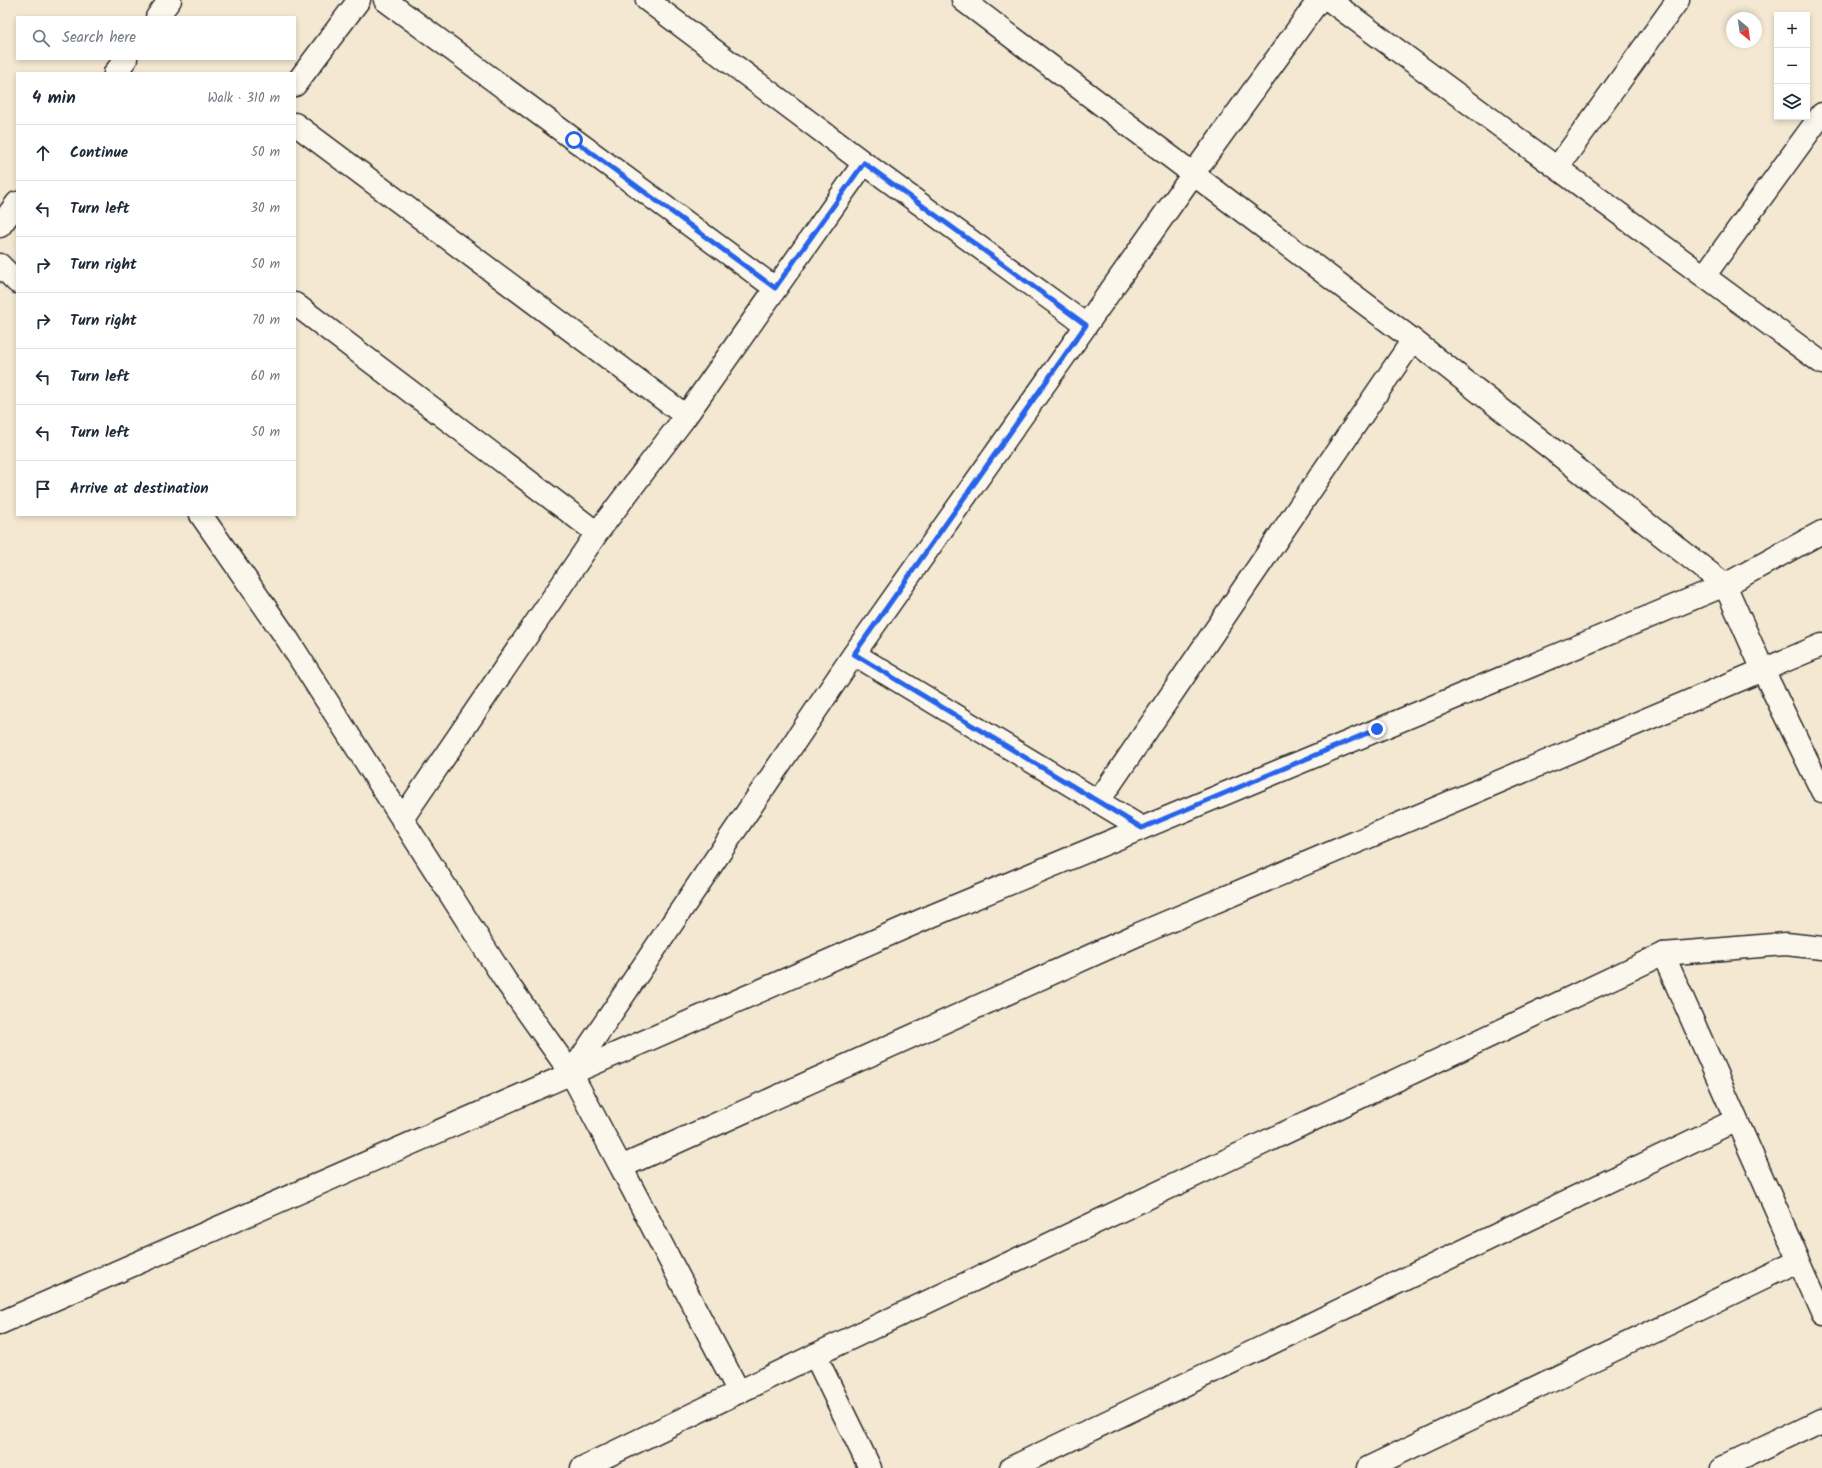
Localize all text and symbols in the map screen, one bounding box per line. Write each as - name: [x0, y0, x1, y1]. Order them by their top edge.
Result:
- north arrow: [1726, 12, 1762, 48]
- map controls: [1774, 12, 1810, 120]
- button: +: [1774, 12, 1810, 48]
- search box: [16, 16, 296, 60]
- text: Search here: [62, 26, 136, 50]
- icon: search: [30, 27, 52, 49]
- button: −: [1774, 48, 1810, 84]
- button: layers: [1774, 84, 1810, 120]
- text: 4 min: [32, 85, 76, 112]
- text: Walk · 310 m: [207, 88, 280, 109]
- route start: [565, 131, 583, 149]
- text: Continue: [70, 141, 128, 165]
- icon: ahead: [32, 142, 54, 164]
- text: 50 m: [251, 142, 280, 163]
- text: Turn left: [70, 197, 130, 221]
- icon: left: [32, 198, 54, 220]
- text: 30 m: [251, 198, 280, 219]
- text: Turn right: [70, 253, 137, 277]
- icon: right: [32, 254, 54, 276]
- text: 50 m: [251, 254, 280, 275]
- text: Turn right: [70, 309, 137, 333]
- icon: right: [32, 310, 54, 332]
- text: 70 m: [252, 310, 280, 331]
- text: Turn left: [70, 365, 130, 389]
- icon: left: [32, 366, 54, 388]
- text: 60 m: [251, 366, 280, 387]
- text: Turn left: [70, 421, 130, 445]
- icon: left: [32, 422, 54, 444]
- text: 50 m: [251, 422, 280, 443]
- text: Arrive at destination: [70, 477, 209, 501]
- icon: arrive: [32, 478, 54, 500]
- route end: [1368, 720, 1386, 738]

